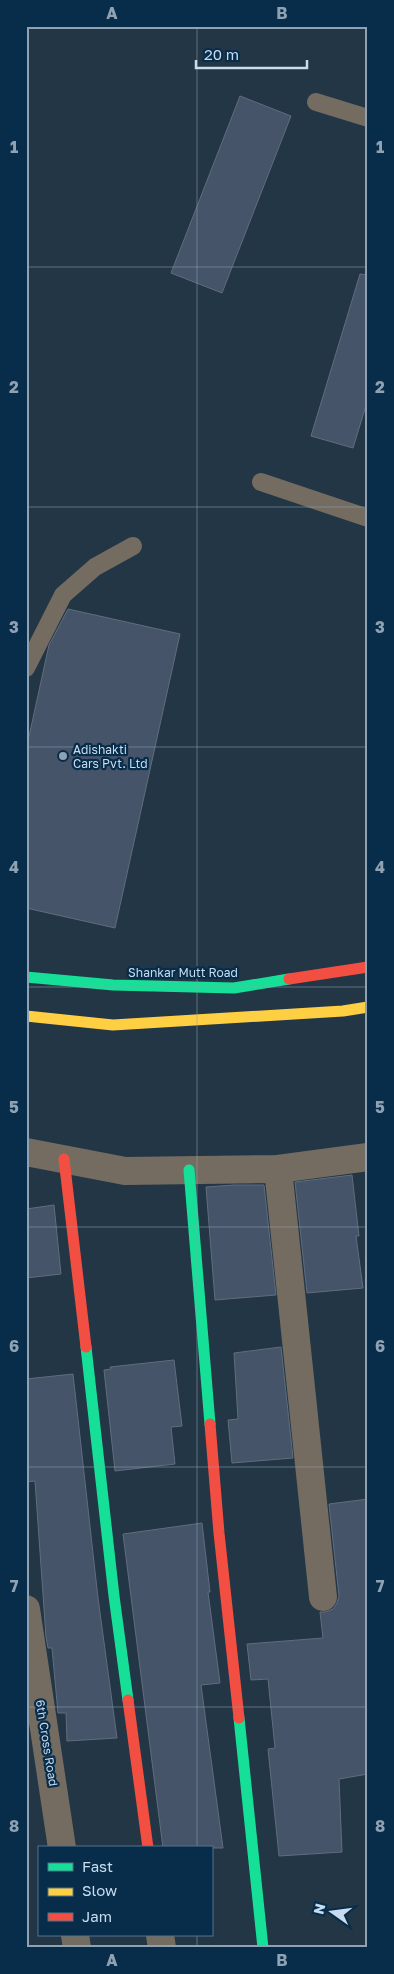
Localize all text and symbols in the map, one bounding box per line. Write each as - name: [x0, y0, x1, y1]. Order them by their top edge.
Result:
- text: A: [106, 3, 118, 23]
- text: B: [276, 3, 288, 23]
- scale bar: [196, 38, 308, 70]
- text: 20 m: [204, 45, 239, 63]
- text: 1: [10, 137, 18, 157]
- text: 1: [376, 137, 384, 157]
- text: 2: [9, 377, 19, 397]
- text: 2: [375, 377, 385, 397]
- text: 3: [9, 617, 19, 637]
- text: 3: [375, 617, 385, 637]
- place label: Adishakti Cars Pvt. Ltd: [73, 742, 148, 771]
- marker: Adishakti Cars Pvt. Ltd: [57, 750, 69, 762]
- text: 4: [9, 857, 19, 877]
- text: 4: [375, 857, 385, 877]
- street label: Shankar Mutt Road: [128, 965, 238, 980]
- text: 5: [9, 1097, 19, 1117]
- text: 5: [375, 1097, 385, 1117]
- text: 6: [9, 1336, 19, 1356]
- text: 6: [375, 1336, 385, 1356]
- text: 7: [10, 1576, 19, 1596]
- text: 7: [376, 1576, 385, 1596]
- street label: 6th Cross Road: [33, 1699, 61, 1787]
- text: 8: [9, 1816, 19, 1836]
- text: 8: [375, 1816, 385, 1836]
- legend: [38, 1846, 212, 1936]
- text: Fast: [82, 1857, 113, 1875]
- text: Slow: [82, 1881, 117, 1899]
- north arrow: [306, 1886, 356, 1936]
- text: N: [309, 1902, 328, 1916]
- text: Jam: [82, 1907, 112, 1925]
- text: A: [106, 1950, 118, 1970]
- text: B: [276, 1950, 288, 1970]

